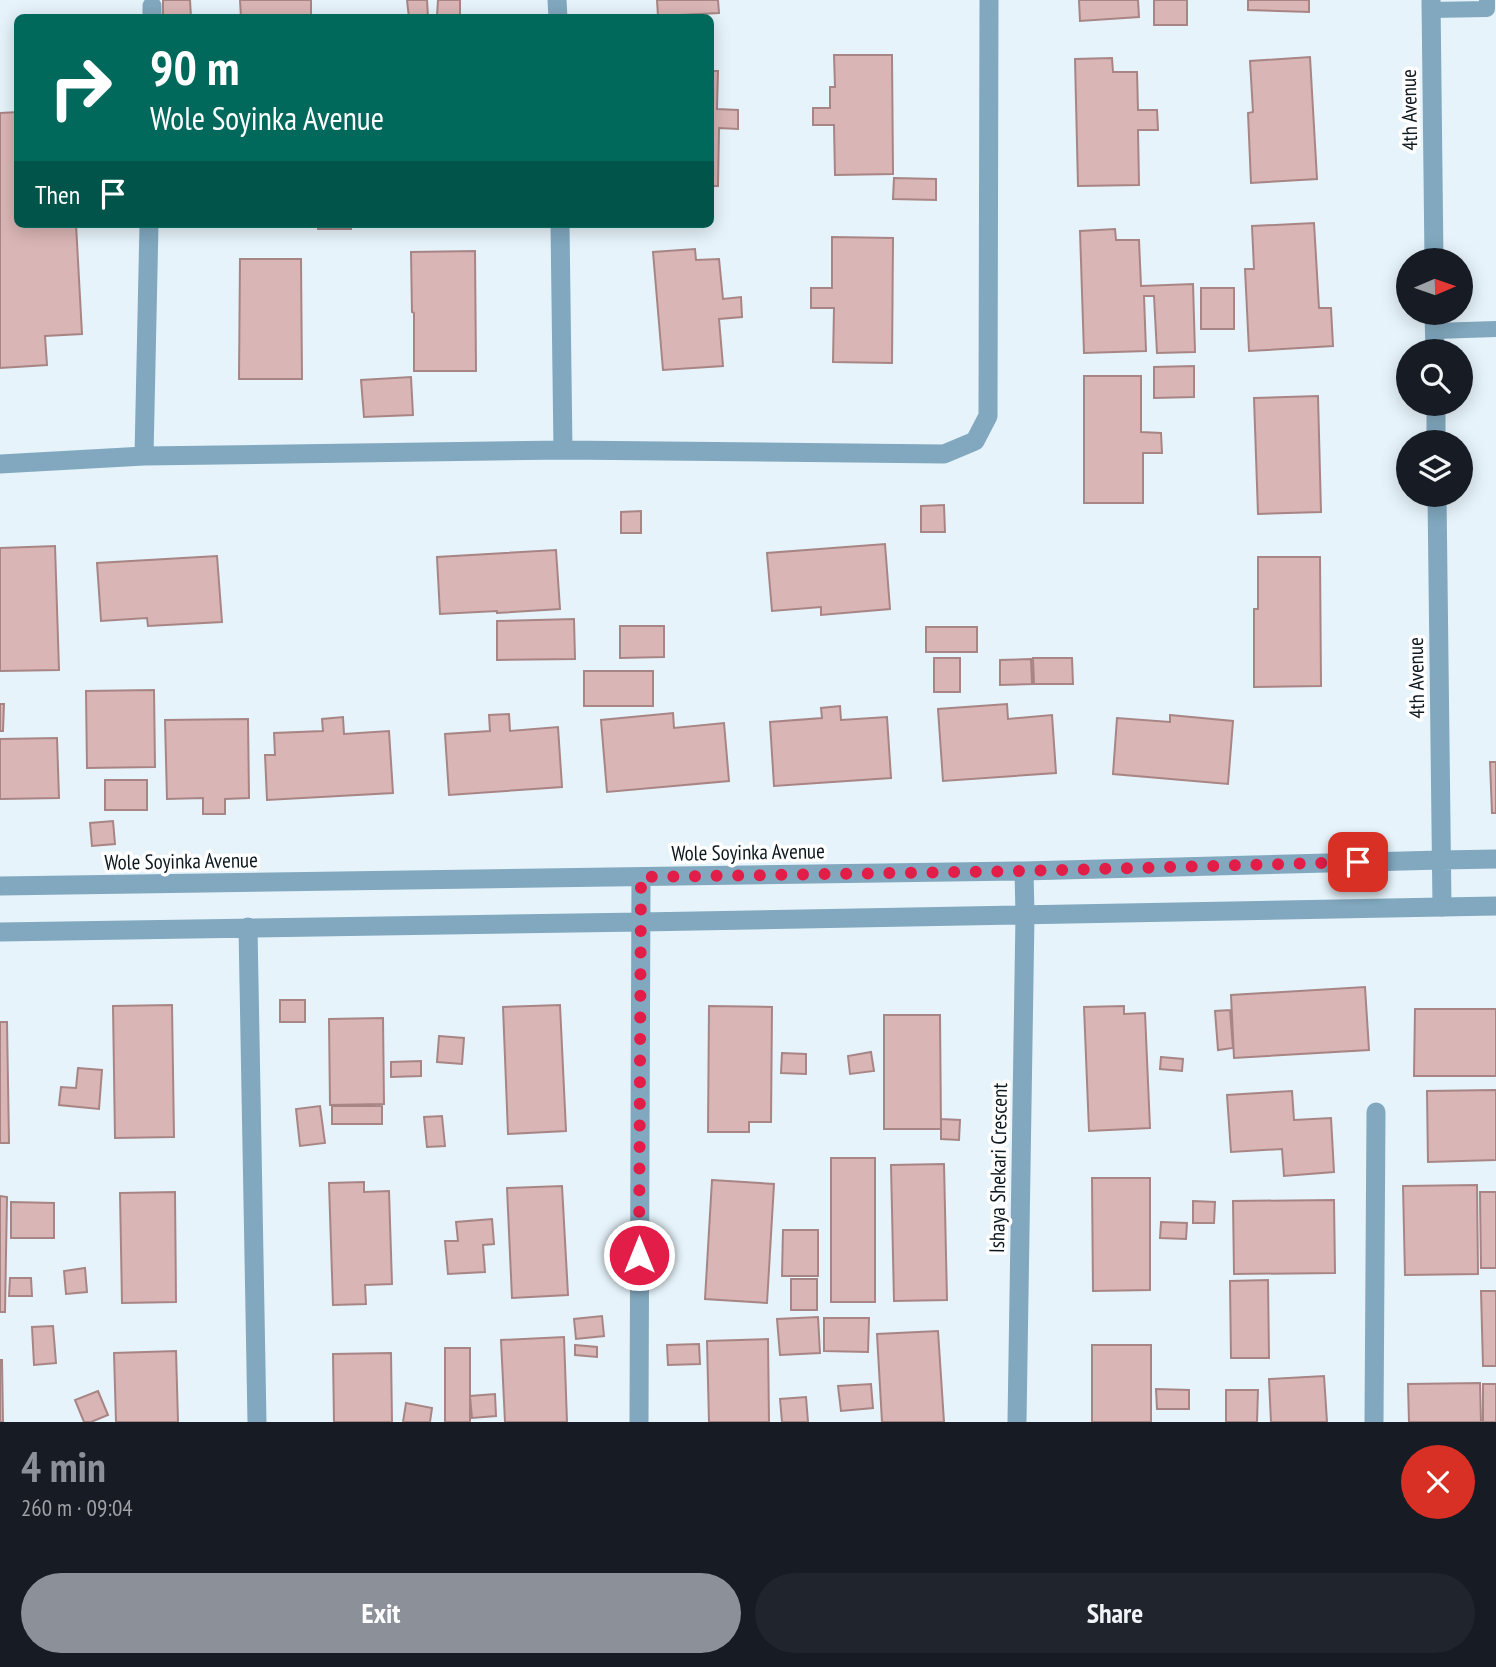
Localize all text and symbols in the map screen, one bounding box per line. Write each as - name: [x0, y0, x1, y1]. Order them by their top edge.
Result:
- text: 90 m: [150, 35, 239, 99]
- icon: right: [35, 42, 126, 133]
- street label: 4th Avenue: [1395, 69, 1423, 151]
- text: Wole Soyinka Avenue: [150, 97, 384, 139]
- icon: arrive: [94, 175, 132, 213]
- text: Then: [35, 178, 80, 211]
- north arrow: [1396, 248, 1474, 326]
- map controls: [1396, 248, 1473, 507]
- button: search: [1396, 339, 1473, 416]
- button: layers: [1396, 430, 1473, 507]
- street label: 4th Avenue: [1402, 637, 1430, 719]
- pin: [1328, 832, 1388, 892]
- street label: Wole Soyinka Avenue: [671, 837, 825, 867]
- icon: arrive: [1339, 843, 1377, 881]
- street label: Wole Soyinka Avenue: [104, 846, 258, 876]
- street label: Ishaya Shekari Crescent: [983, 1082, 1013, 1253]
- position arrow: [602, 1218, 676, 1292]
- text: 4 min: [21, 1439, 106, 1494]
- button: close: [1401, 1445, 1475, 1519]
- text: 260 m · 09:04: [21, 1493, 133, 1522]
- button: Exit: [21, 1573, 741, 1653]
- button: Share: [755, 1573, 1475, 1653]

